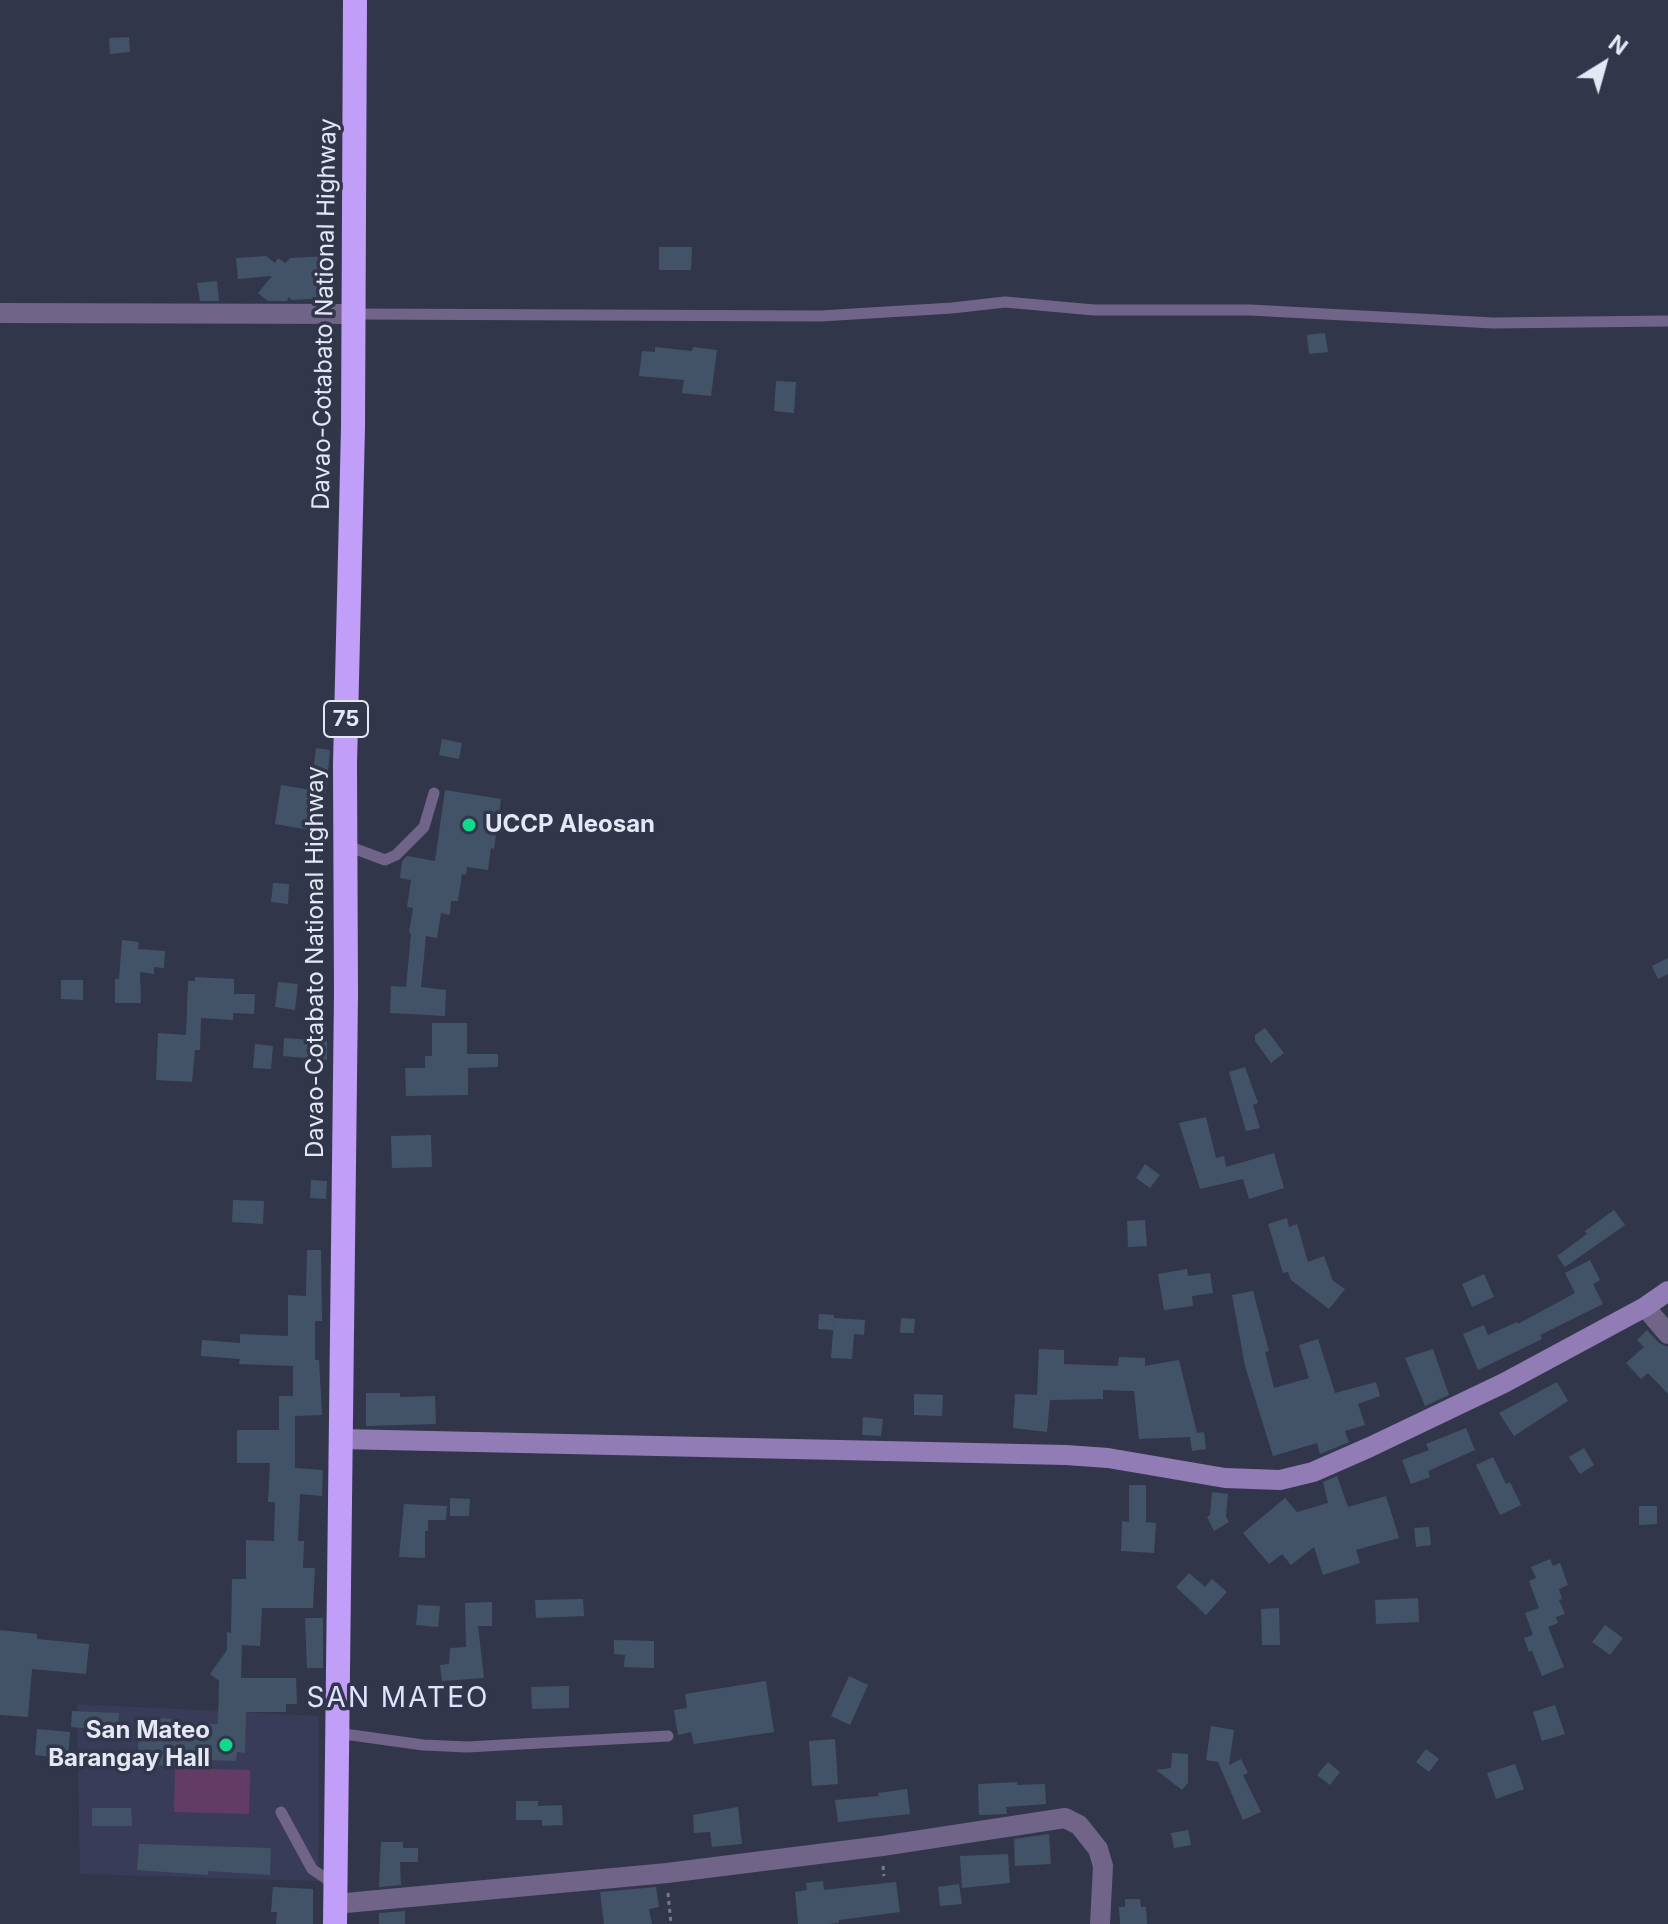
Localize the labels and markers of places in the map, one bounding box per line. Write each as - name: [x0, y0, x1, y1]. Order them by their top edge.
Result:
- place label: UCCP Aleosan: [485, 811, 655, 839]
- marker: UCCP Aleosan: [460, 816, 478, 834]
- place label: San Mateo Barangay Hall: [48, 1717, 210, 1773]
- marker: San Mateo Barangay Hall: [217, 1736, 235, 1754]

